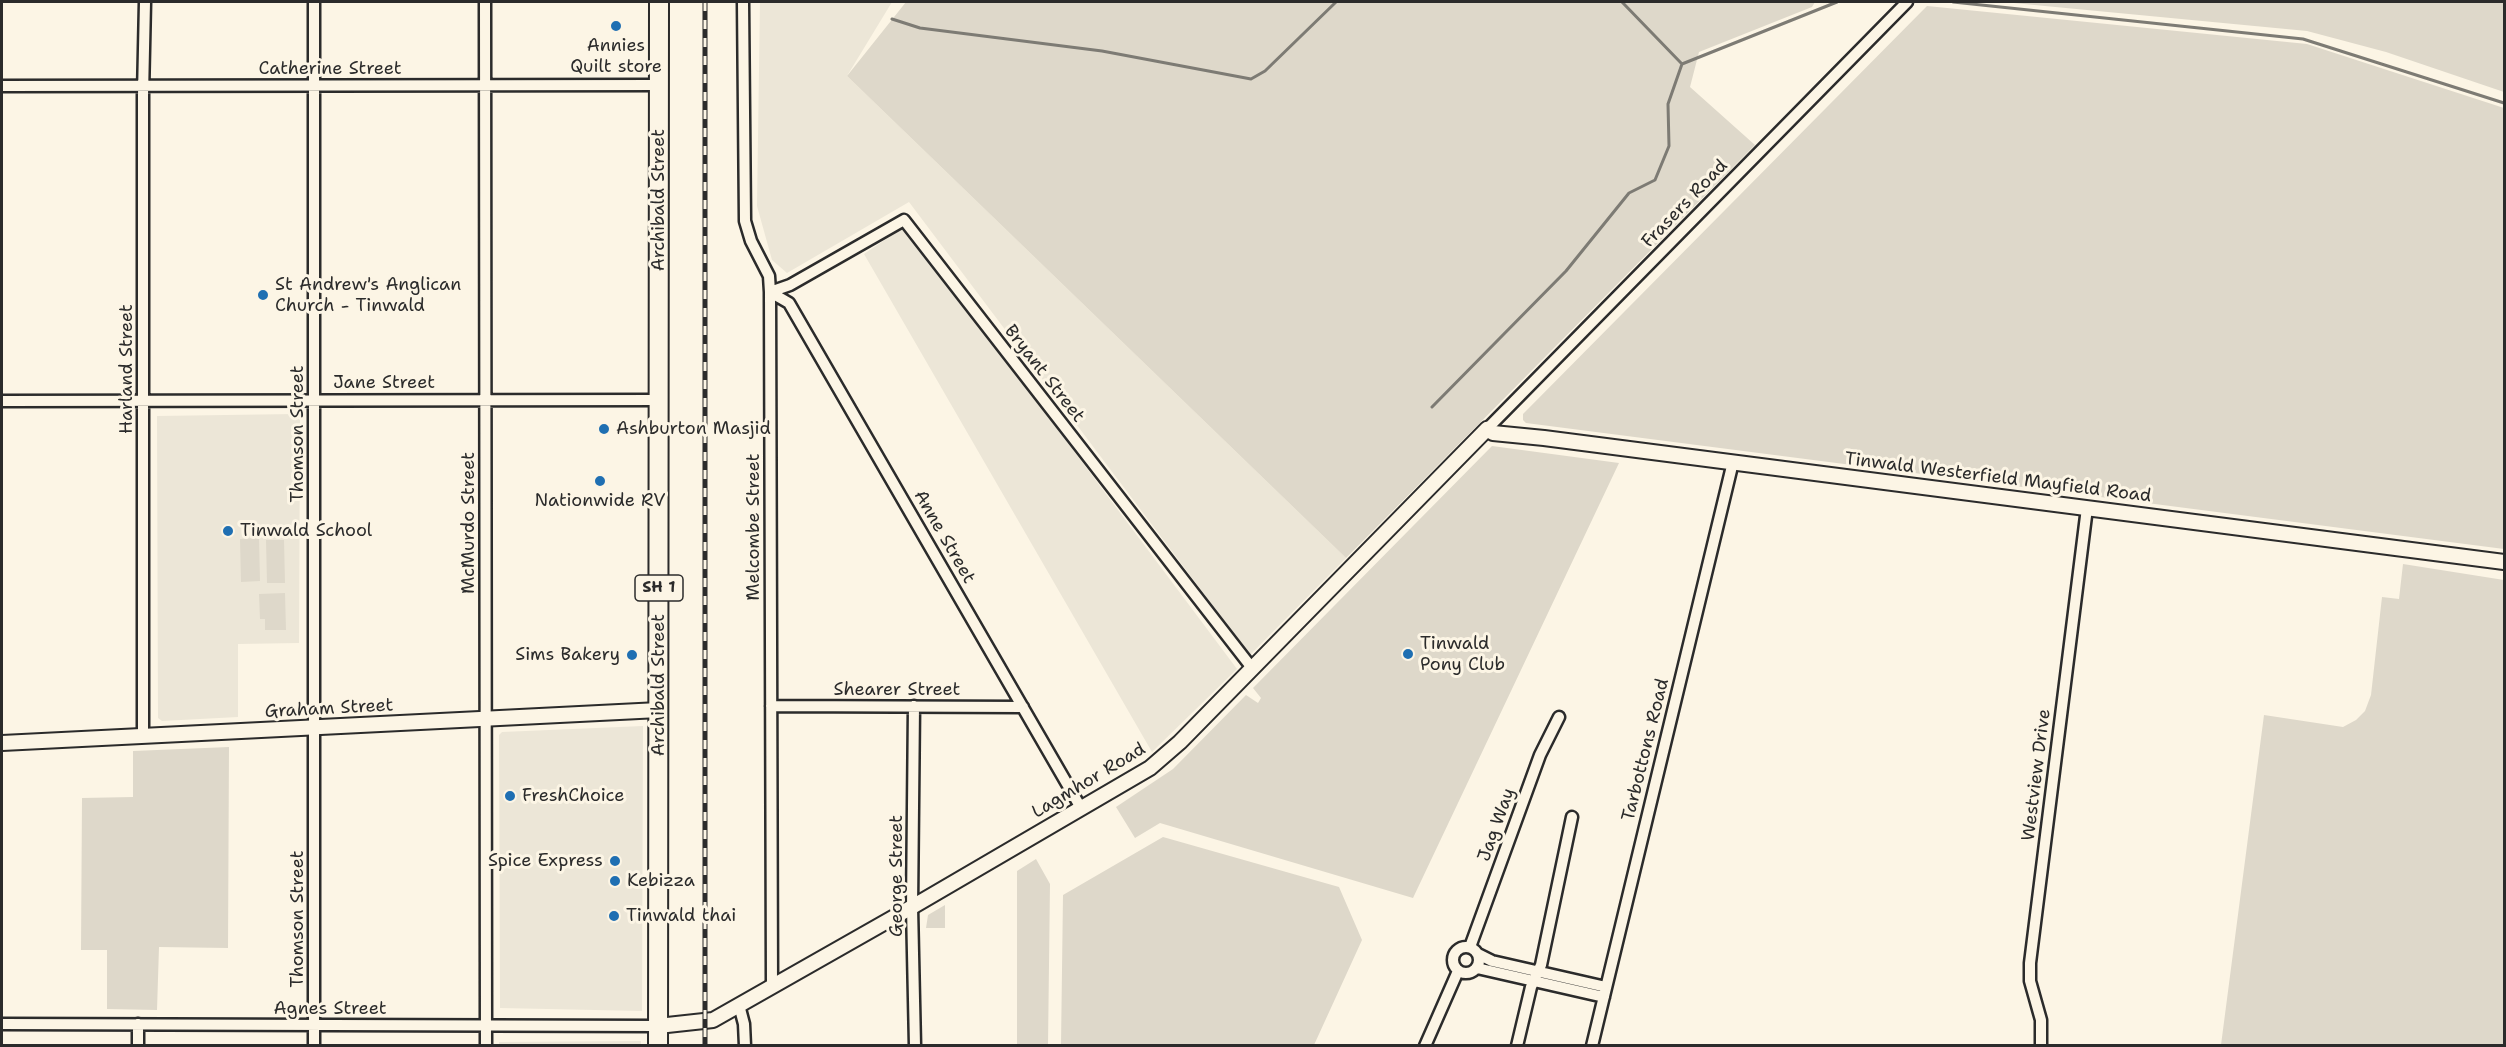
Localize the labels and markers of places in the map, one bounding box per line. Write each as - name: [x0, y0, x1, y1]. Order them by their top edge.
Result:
- marker: Annies Quilt store: [609, 19, 623, 33]
- place label: Annies Quilt store: [570, 35, 662, 78]
- place label: St Andrew's Anglican Church - Tinwald: [275, 274, 461, 316]
- marker: St Andrew's Anglican Church - Tinwald: [256, 288, 270, 302]
- place label: Ashburton Masjid: [616, 418, 771, 440]
- marker: Ashburton Masjid: [597, 422, 611, 436]
- marker: Nationwide RV: [593, 474, 607, 488]
- place label: Nationwide RV: [535, 490, 665, 512]
- place label: Tinwald School: [240, 520, 372, 542]
- marker: Tinwald School: [221, 524, 235, 538]
- place label: Tinwald Pony Club: [1420, 633, 1505, 676]
- place label: Sims Bakery: [515, 644, 620, 666]
- marker: Tinwald Pony Club: [1401, 647, 1415, 661]
- marker: Sims Bakery: [625, 648, 639, 662]
- place label: FreshChoice: [522, 785, 624, 807]
- marker: FreshChoice: [503, 789, 517, 803]
- place label: Spice Express: [488, 850, 603, 872]
- marker: Spice Express: [608, 854, 622, 868]
- place label: Kebizza: [627, 870, 695, 892]
- marker: Kebizza: [608, 874, 622, 888]
- place label: Tinwald thai: [626, 905, 736, 927]
- marker: Tinwald thai: [607, 909, 621, 923]

